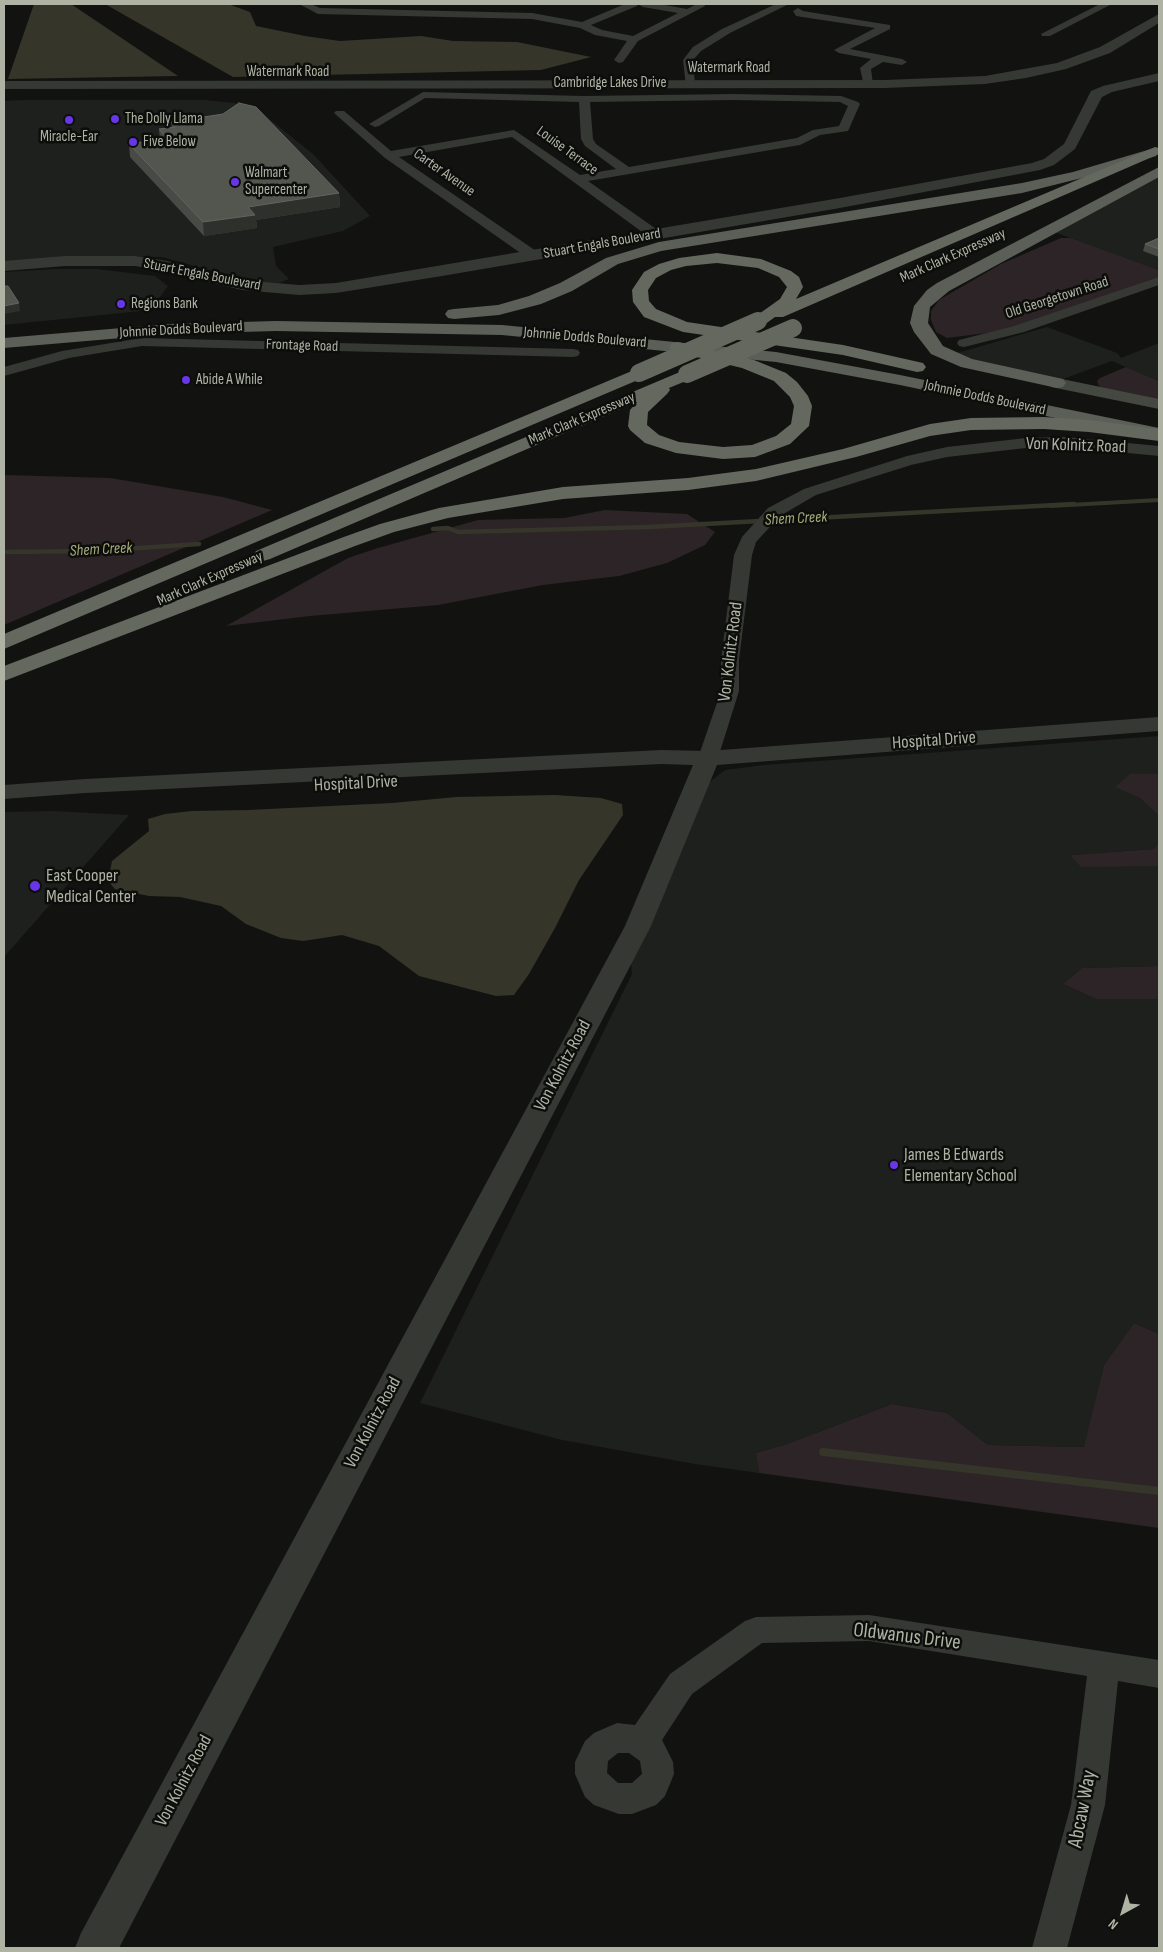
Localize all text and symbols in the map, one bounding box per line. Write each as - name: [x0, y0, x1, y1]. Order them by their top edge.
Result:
- street label: Watermark Road: [688, 59, 770, 77]
- street label: Watermark Road: [247, 63, 329, 81]
- street label: Cambridge Lakes Drive: [553, 74, 667, 92]
- place label: The Dolly Llama: [125, 110, 203, 128]
- marker: The Dolly Llama: [109, 113, 121, 125]
- marker: Miracle-Ear: [63, 114, 75, 126]
- street label: Louise Terrace: [533, 123, 601, 179]
- place label: Miracle-Ear: [40, 128, 98, 146]
- place label: Five Below: [143, 133, 196, 151]
- marker: Five Below: [127, 136, 139, 148]
- street label: Carter Avenue: [410, 145, 478, 201]
- place label: Walmart Supercenter: [245, 164, 307, 199]
- marker: Walmart Supercenter: [229, 176, 241, 188]
- street label: Stuart Engals Boulevard: [542, 225, 662, 263]
- street label: Mark Clark Expressway: [897, 225, 1009, 287]
- street label: Stuart Engals Boulevard: [142, 255, 262, 295]
- street label: Old Georgetown Road: [1003, 273, 1111, 323]
- place label: Regions Bank: [131, 295, 198, 313]
- marker: Regions Bank: [115, 298, 127, 310]
- street label: Johnnie Dodds Boulevard: [119, 318, 243, 342]
- street label: Johnnie Dodds Boulevard: [523, 324, 647, 352]
- street label: Frontage Road: [266, 336, 338, 356]
- place label: Abide A While: [196, 371, 263, 389]
- marker: Abide A While: [180, 374, 192, 386]
- street label: Johnnie Dodds Boulevard: [923, 376, 1047, 420]
- street label: Mark Clark Expressway: [526, 388, 638, 450]
- street label: Von Kolnitz Road: [1026, 433, 1126, 459]
- water label: Shem Creek: [764, 508, 828, 530]
- water label: Shem Creek: [69, 539, 133, 561]
- street label: Mark Clark Expressway: [154, 548, 266, 610]
- street label: Von Kolnitz Road: [714, 601, 748, 703]
- street label: Hospital Drive: [891, 727, 977, 755]
- street label: Hospital Drive: [314, 771, 398, 797]
- place label: East Cooper Medical Center: [46, 865, 136, 908]
- marker: East Cooper Medical Center: [28, 879, 42, 893]
- street label: Von Kolnitz Road: [530, 1017, 596, 1115]
- place label: James B Edwards Elementary School: [904, 1144, 1017, 1186]
- marker: James B Edwards Elementary School: [888, 1159, 900, 1171]
- street label: Von Kolnitz Road: [340, 1374, 406, 1472]
- street label: Oldwanus Drive: [852, 1618, 962, 1656]
- street label: Von Kolnitz Road: [151, 1732, 217, 1830]
- street label: Abcaw Way: [1063, 1768, 1103, 1850]
- north arrow: [1098, 1887, 1148, 1937]
- text: N: [1105, 1915, 1122, 1933]

